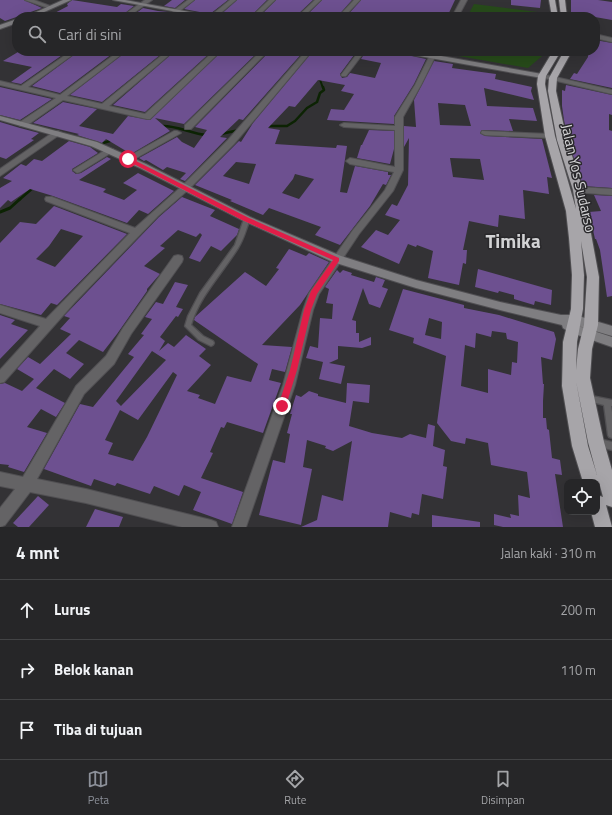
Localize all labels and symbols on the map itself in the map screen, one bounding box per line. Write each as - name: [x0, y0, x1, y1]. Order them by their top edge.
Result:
- street label: Jalan Yos Sudarso: [555, 121, 603, 235]
- route start: [119, 150, 137, 168]
- district label: Timika: [485, 226, 541, 255]
- route end: [273, 397, 291, 415]

